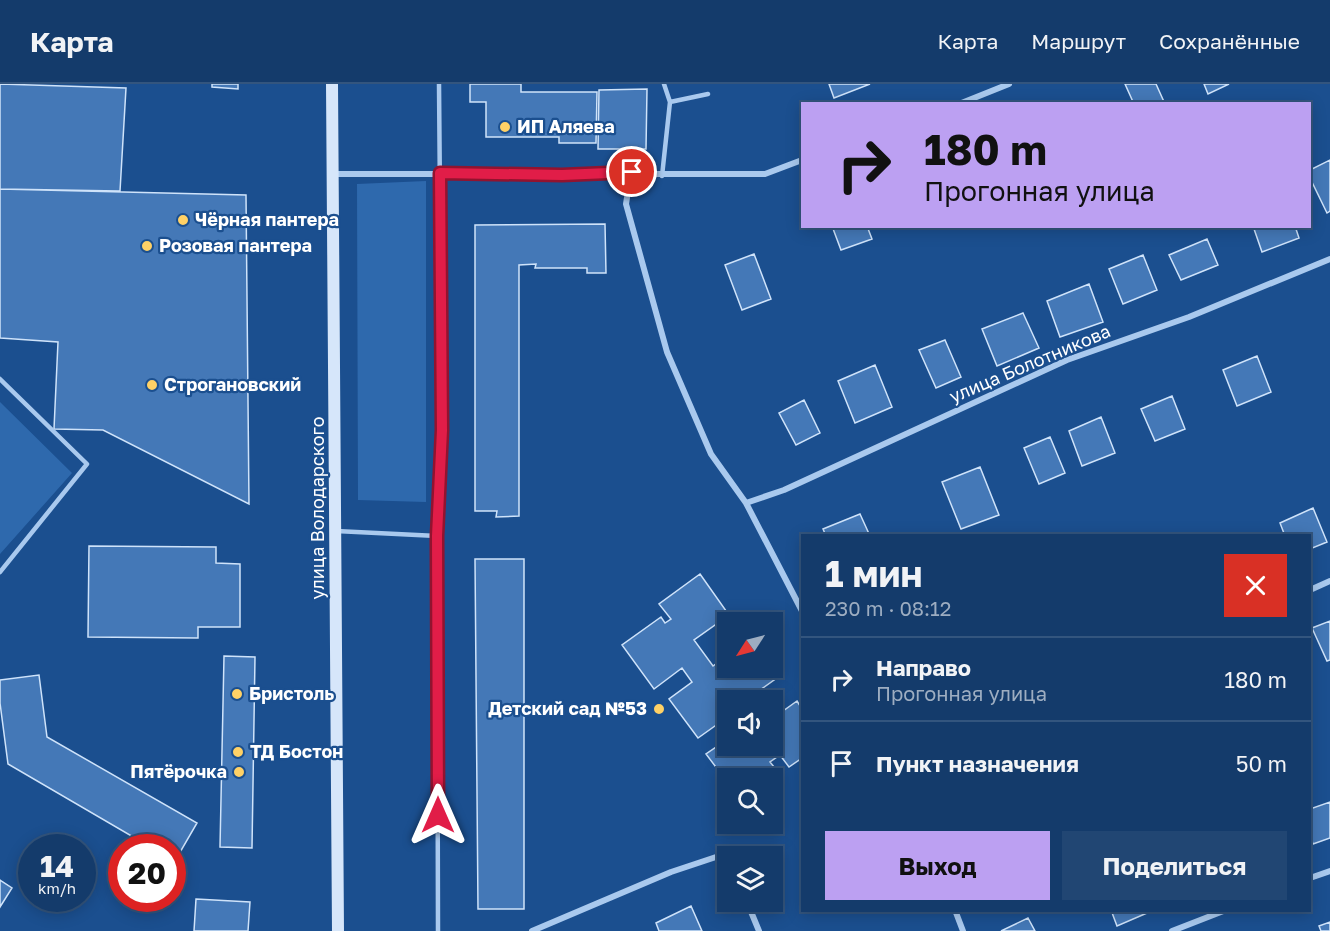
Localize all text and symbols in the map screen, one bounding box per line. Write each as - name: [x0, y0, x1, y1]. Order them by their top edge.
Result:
- text: Карта: [30, 25, 114, 58]
- text: Карта: [937, 28, 998, 54]
- text: Маршрут: [1031, 28, 1126, 54]
- text: Сохранённые: [1159, 28, 1300, 54]
- place label: ИП Аляева: [517, 115, 615, 137]
- marker: ИП Аляева: [498, 120, 512, 134]
- text: 180 m: [924, 124, 1047, 174]
- icon: right: [825, 126, 903, 204]
- pin: [606, 146, 657, 197]
- icon: arrive: [615, 155, 648, 188]
- text: Прогонная улица: [924, 175, 1155, 207]
- place label: Чёрная пантера: [195, 208, 339, 230]
- marker: Чёрная пантера: [176, 213, 190, 227]
- place label: Розовая пантера: [159, 234, 312, 256]
- marker: Розовая пантера: [140, 239, 154, 253]
- street label: улица Болотникова: [946, 319, 1113, 407]
- place label: Строгановский: [164, 373, 301, 395]
- marker: Строгановский: [145, 378, 159, 392]
- street label: улица Володарского: [306, 417, 328, 599]
- text: 1 мин: [825, 552, 922, 595]
- button: close: [1224, 554, 1287, 617]
- text: 230 m · 08:12: [825, 596, 951, 620]
- north arrow: [717, 612, 783, 678]
- map controls: [717, 612, 783, 912]
- text: Направо: [876, 654, 971, 681]
- icon: right: [825, 663, 858, 696]
- text: 180 m: [1224, 666, 1287, 693]
- text: Прогонная улица: [876, 681, 1047, 705]
- place label: Бристоль: [249, 682, 334, 704]
- marker: Бристоль: [230, 687, 244, 701]
- button: sound: [717, 690, 783, 756]
- place label: Детский сад №53: [488, 697, 647, 719]
- marker: Детский сад №53: [652, 702, 666, 716]
- place label: ТД Бостон: [250, 740, 343, 762]
- marker: ТД Бостон: [231, 745, 245, 759]
- icon: arrive: [825, 747, 858, 780]
- text: Пункт назначения: [876, 750, 1079, 777]
- text: 50 m: [1236, 750, 1287, 777]
- place label: Пятёрочка: [130, 760, 227, 782]
- marker: Пятёрочка: [232, 765, 246, 779]
- button: search: [717, 768, 783, 834]
- position arrow: [406, 783, 470, 847]
- button: Выход: [825, 831, 1050, 900]
- button: Поделиться: [1062, 831, 1287, 900]
- speed limit sign: 20: [108, 834, 186, 912]
- button: layers: [717, 846, 783, 912]
- text: 14: [40, 848, 74, 884]
- text: km/h: [38, 879, 76, 897]

